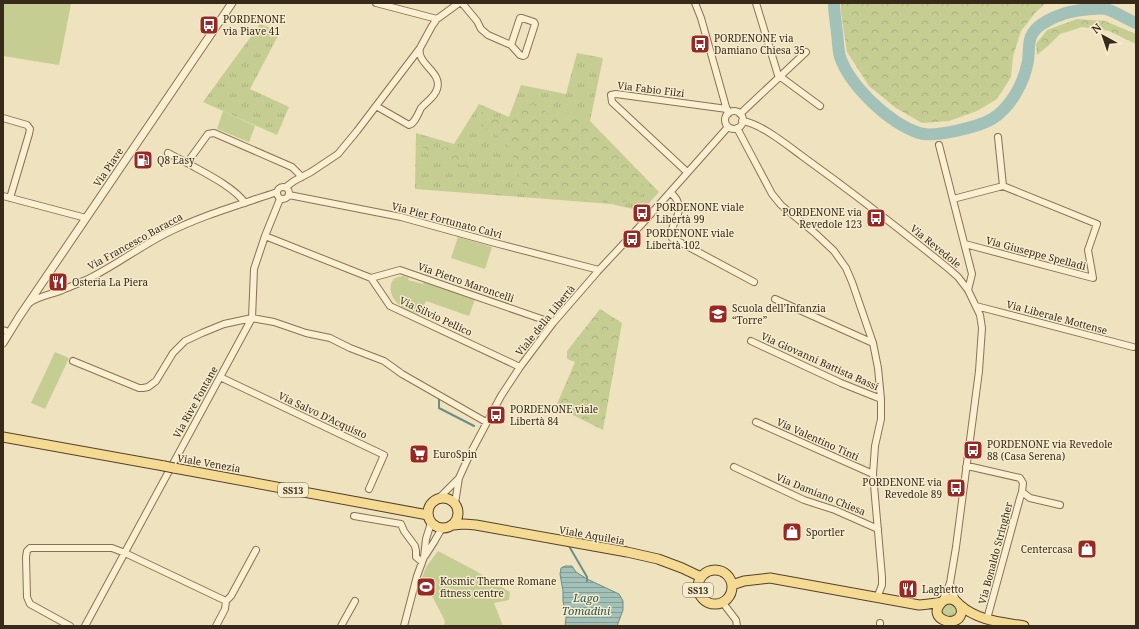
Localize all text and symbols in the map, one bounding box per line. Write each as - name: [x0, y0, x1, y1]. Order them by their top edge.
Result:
- place label: PORDENONE via Piave 41: [223, 12, 285, 38]
- bus stop icon: PORDENONE via Piave 41: [198, 14, 220, 36]
- north arrow: [1083, 16, 1123, 56]
- text: N: [1088, 19, 1105, 36]
- place label: PORDENONE via Damiano Chiesa 35: [714, 31, 805, 57]
- bus stop icon: PORDENONE via Damiano Chiesa 35: [689, 33, 711, 55]
- street label: Via Fabio Filzi: [617, 78, 686, 100]
- street label: Via Piave: [90, 145, 126, 189]
- fuel station icon: Q8 Easy: [132, 149, 154, 171]
- place label: Q8 Easy: [157, 153, 195, 167]
- street label: Via Pier Fortunato Calvi: [390, 199, 505, 242]
- place label: PORDENONE viale Libertà 99: [656, 200, 744, 226]
- bus stop icon: PORDENONE viale Libertà 99: [631, 202, 653, 224]
- place label: PORDENONE via Revedole 123: [782, 205, 862, 231]
- bus stop icon: PORDENONE via Revedole 123: [865, 207, 887, 229]
- street label: Via Francesco Baracca: [85, 209, 185, 273]
- street label: Via Revedole: [908, 221, 964, 271]
- place label: PORDENONE viale Libertà 102: [646, 226, 734, 252]
- bus stop icon: PORDENONE viale Libertà 102: [621, 228, 643, 250]
- street label: Via Giuseppe Spelladi: [984, 233, 1088, 273]
- street label: Via Pietro Maroncelli: [416, 259, 517, 305]
- restaurant icon: Osteria La Piera: [47, 271, 69, 293]
- place label: Osteria La Piera: [72, 275, 148, 289]
- street label: Viale della Libertà: [512, 281, 578, 358]
- street label: Via Silvio Pellico: [397, 293, 475, 339]
- street label: Via Liberale Mottense: [1005, 297, 1109, 337]
- place label: Scuola dell’Infanzia “Torre”: [732, 301, 826, 327]
- school or university icon: Scuola dell’Infanzia “Torre”: [707, 303, 729, 325]
- street label: Via Giovanni Battista Bassi: [759, 329, 882, 394]
- street label: Via Rive Fontane: [169, 363, 221, 441]
- street label: Via Salvo D'Acquisto: [276, 388, 370, 442]
- place label: PORDENONE viale Libertà 84: [510, 402, 598, 428]
- bus stop icon: PORDENONE viale Libertà 84: [485, 404, 507, 426]
- street label: Via Valentino Tinti: [775, 415, 862, 464]
- place label: PORDENONE via Revedole 88 (Casa Serena): [987, 437, 1113, 463]
- bus stop icon: PORDENONE via Revedole 88 (Casa Serena): [962, 439, 984, 461]
- supermarket icon: EuroSpin: [408, 443, 430, 465]
- place label: EuroSpin: [433, 447, 478, 461]
- street label: Viale Venezia: [176, 451, 242, 476]
- street label: Via Damiano Chiesa: [774, 470, 868, 518]
- place label: PORDENONE via Revedole 89: [862, 475, 942, 501]
- bus stop icon: PORDENONE via Revedole 89: [945, 477, 967, 499]
- road number: SS13: [278, 483, 308, 497]
- street label: Via Bonaldo Stringher: [975, 500, 1015, 606]
- shop icon: Sportler: [781, 521, 803, 543]
- street label: Viale Aquileia: [558, 522, 626, 548]
- place label: Sportler: [806, 525, 845, 539]
- shop icon: Centercasa: [1076, 538, 1098, 560]
- place label: Centercasa: [1021, 542, 1073, 556]
- place label: Kosmic Therme Romane fitness centre: [440, 574, 556, 600]
- sports icon: Kosmic Therme Romane fitness centre: [415, 576, 437, 598]
- restaurant icon: Laghetto: [897, 578, 919, 600]
- place label: Laghetto: [922, 582, 964, 596]
- road number: SS13: [683, 583, 713, 597]
- water label: Lago Tomadini: [562, 590, 611, 618]

